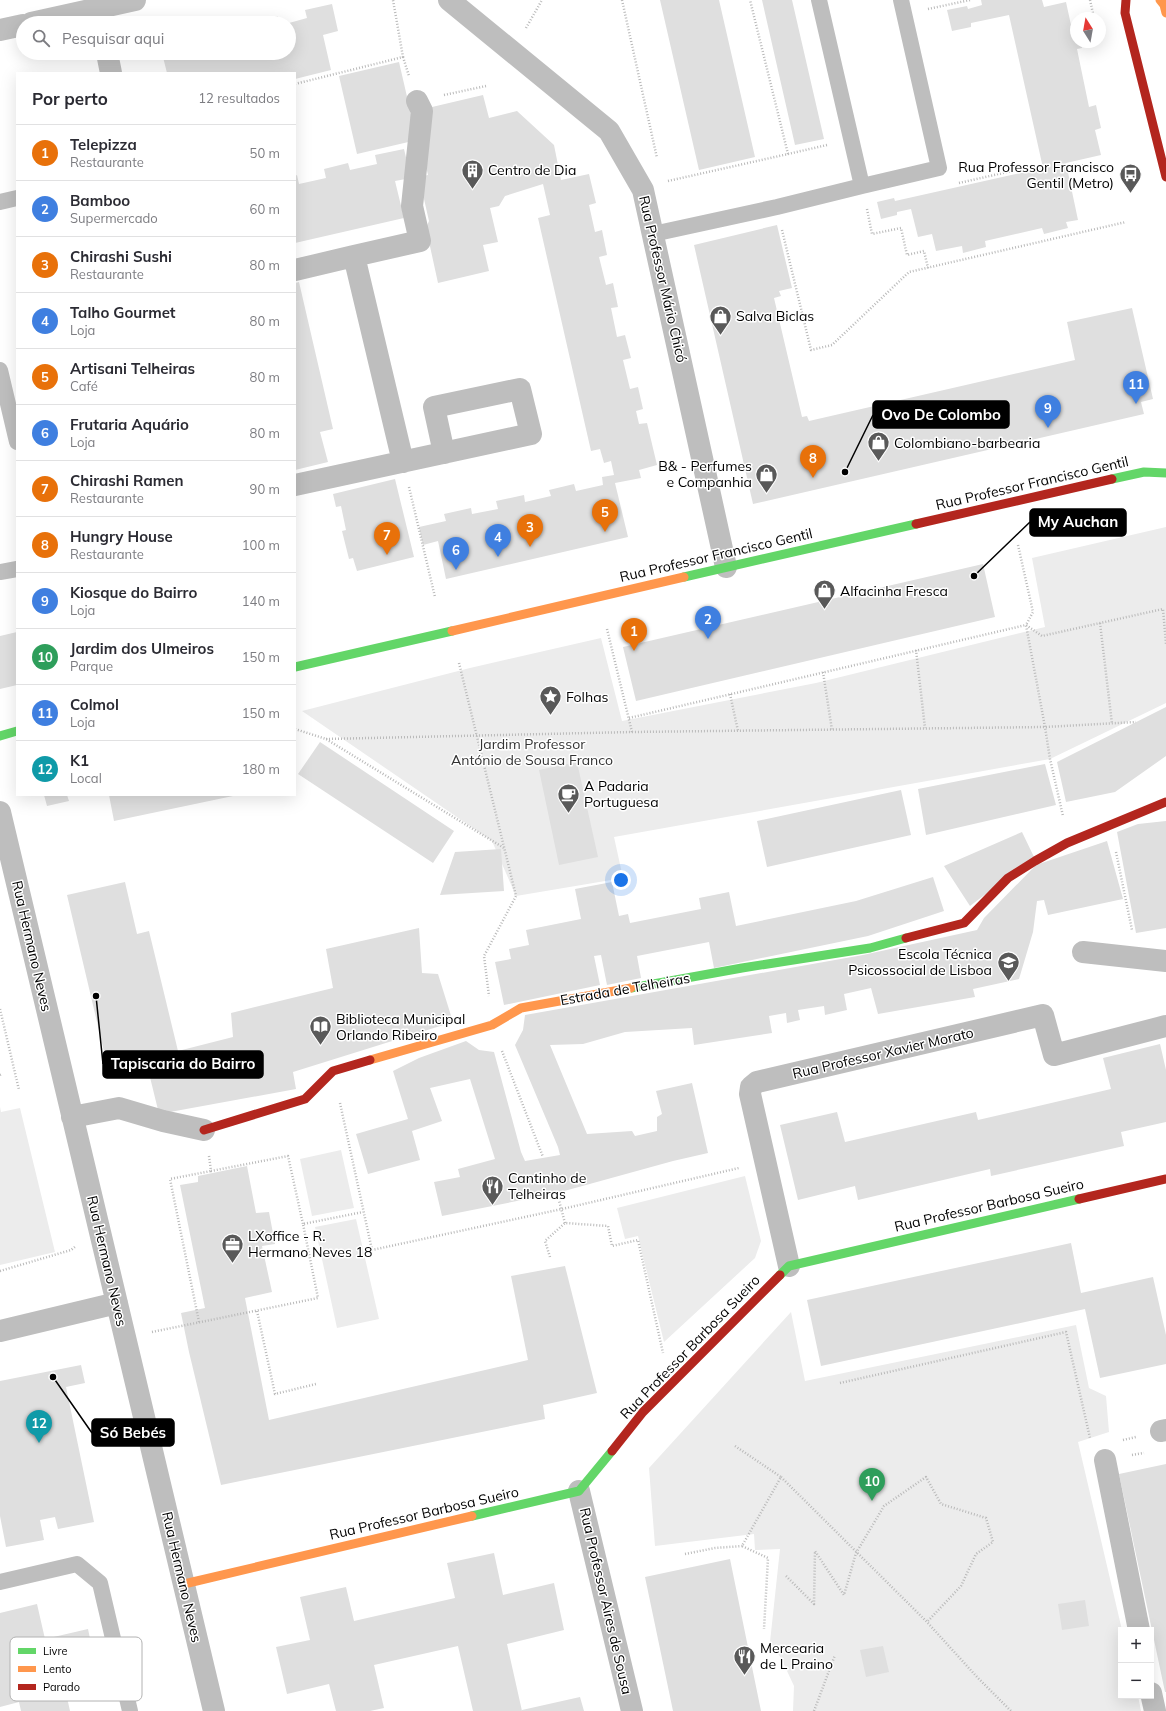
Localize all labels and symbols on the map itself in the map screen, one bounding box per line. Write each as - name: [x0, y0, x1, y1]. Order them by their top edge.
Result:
- north arrow: [1070, 12, 1106, 48]
- building icon: Centro de Dia: [460, 157, 486, 190]
- place label: Rua Professor Francisco Gentil (Metro): [958, 158, 1114, 192]
- place label: Centro de Dia: [488, 161, 576, 179]
- bus stop icon: Rua Professor Francisco Gentil (Metro): [1117, 162, 1143, 195]
- street label: Rua Professor Mário Chicó: [635, 194, 691, 364]
- shop icon: Salva Biclas: [708, 303, 734, 336]
- place label: Salva Biclas: [736, 307, 814, 325]
- pin: 11: [1123, 371, 1149, 404]
- pin: 9: [1035, 395, 1061, 428]
- callout: Ovo De Colombo: [873, 401, 1009, 428]
- text: Ovo De Colombo: [881, 405, 1001, 424]
- shop icon: Colombiano-barbearia: [865, 430, 891, 463]
- place label: Colombiano-barbearia: [894, 434, 1040, 452]
- pin: 8: [800, 445, 826, 478]
- street label: Rua Professor Francisco Gentil: [934, 452, 1130, 514]
- place label: B& - Perfumes e Companhia: [658, 457, 752, 491]
- shop icon: B& - Perfumes e Companhia: [754, 461, 780, 494]
- pin: 5: [592, 499, 618, 532]
- callout: My Auchan: [1030, 509, 1126, 536]
- text: My Auchan: [1038, 512, 1118, 531]
- pin: 3: [517, 514, 543, 547]
- pin: 7: [374, 522, 400, 555]
- pin: 4: [485, 524, 511, 557]
- street label: Rua Professor Francisco Gentil: [618, 524, 814, 586]
- pin: 6: [443, 537, 469, 570]
- shop icon: Alfacinha Fresca: [812, 578, 838, 611]
- place label: Alfacinha Fresca: [840, 582, 948, 600]
- pin: 2: [695, 606, 721, 639]
- pin: 1: [621, 618, 647, 651]
- place icon: Folhas: [538, 684, 564, 717]
- place label: Folhas: [566, 688, 609, 706]
- park label: Jardim Professor António de Sousa Franco: [451, 735, 613, 769]
- place label: A Padaria Portuguesa: [584, 777, 659, 811]
- cafe icon: A Padaria Portuguesa: [555, 781, 581, 814]
- your location: [611, 870, 631, 890]
- street label: Rua Hermano Neves: [8, 879, 56, 1013]
- place label: Escola Técnica Psicossocial de Lisboa: [848, 945, 992, 979]
- school or university icon: Escola Técnica Psicossocial de Lisboa: [995, 949, 1021, 982]
- street label: Estrada de Telheiras: [559, 969, 691, 1009]
- place label: Biblioteca Municipal Orlando Ribeiro: [336, 1010, 465, 1044]
- library icon: Biblioteca Municipal Orlando Ribeiro: [307, 1014, 333, 1047]
- street label: Rua Professor Xavier Morato: [791, 1023, 975, 1083]
- callout: Tapiscaria do Bairro: [103, 1051, 263, 1078]
- text: Tapiscaria do Bairro: [111, 1054, 255, 1073]
- place label: Cantinho de Telheiras: [508, 1169, 586, 1203]
- restaurant icon: Cantinho de Telheiras: [480, 1173, 506, 1206]
- street label: Rua Professor Barbosa Sueiro: [893, 1174, 1085, 1236]
- street label: Rua Hermano Neves: [83, 1194, 131, 1328]
- place label: LXoffice - R. Hermano Neves 18: [248, 1227, 372, 1261]
- office icon: LXoffice - R. Hermano Neves 18: [220, 1231, 246, 1264]
- street label: Rua Professor Barbosa Sueiro: [616, 1271, 764, 1423]
- pin: 12: [26, 1410, 52, 1443]
- callout: Só Bebés: [92, 1419, 174, 1446]
- text: Só Bebés: [100, 1423, 166, 1442]
- pin: 10: [859, 1468, 885, 1501]
- street label: Rua Professor Barbosa Sueiro: [328, 1482, 520, 1544]
- street label: Rua Professor Aires de Sousa: [576, 1506, 636, 1696]
- street label: Rua Hermano Neves: [158, 1510, 206, 1644]
- legend: [10, 1637, 142, 1701]
- place label: Mercearia de L Praino: [760, 1639, 833, 1673]
- restaurant icon: Mercearia de L Praino: [731, 1643, 757, 1676]
- text: Livre: [43, 1644, 67, 1658]
- text: Lento: [43, 1662, 71, 1676]
- text: Parado: [43, 1680, 80, 1694]

